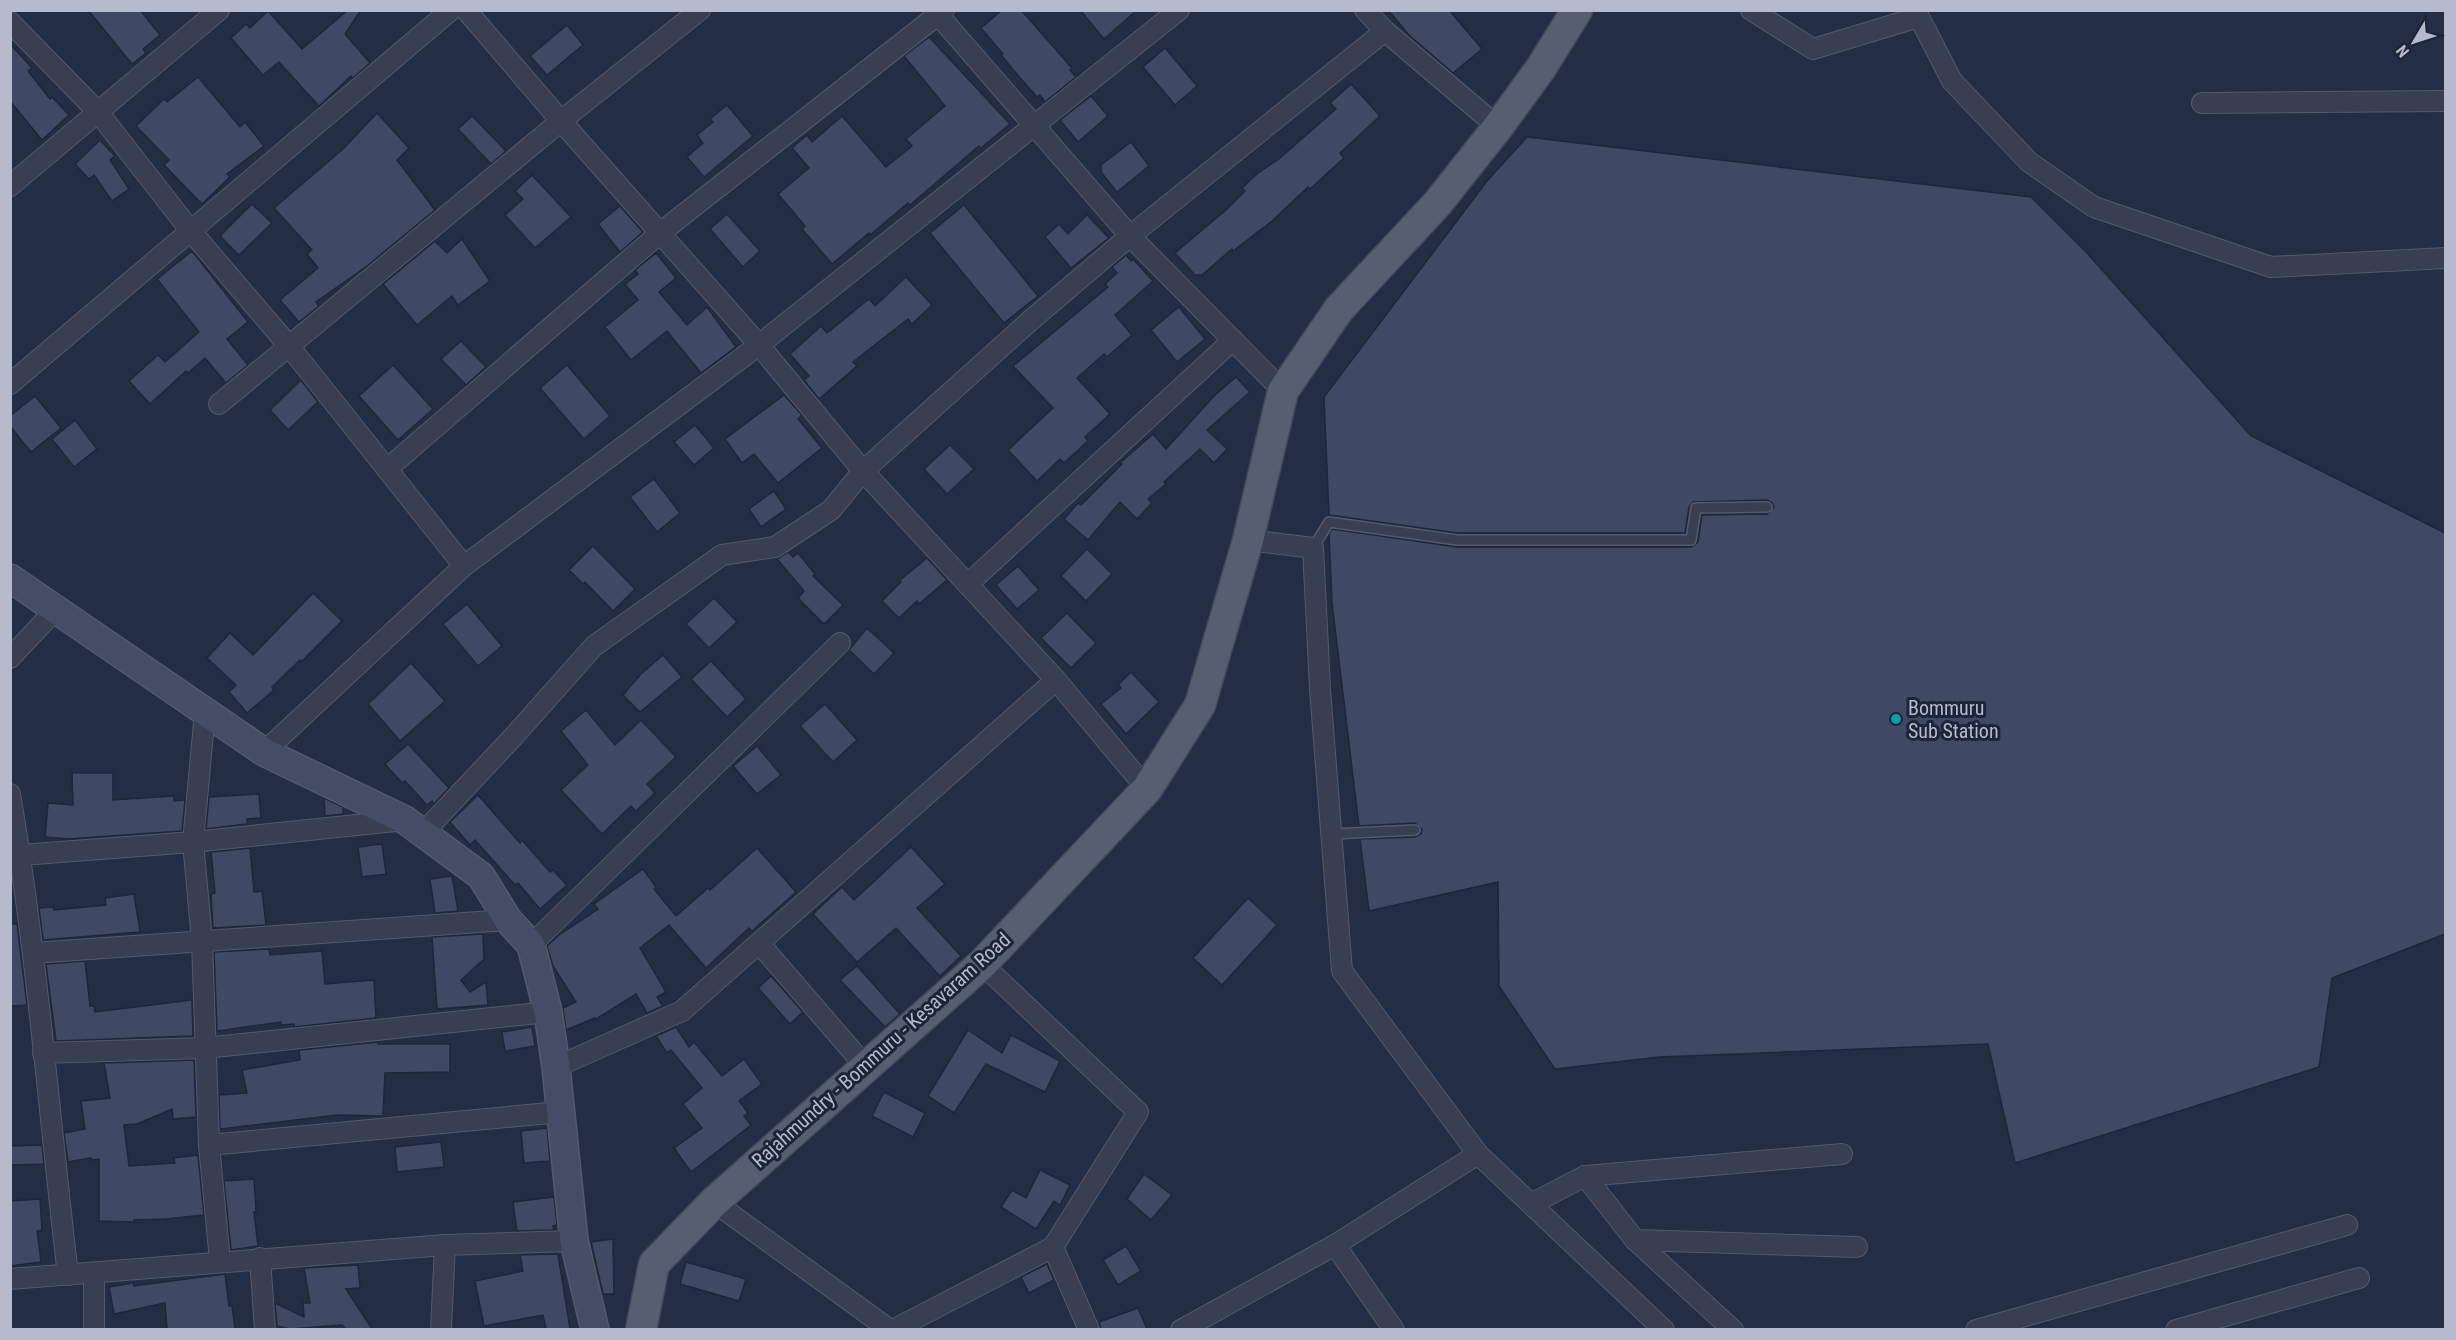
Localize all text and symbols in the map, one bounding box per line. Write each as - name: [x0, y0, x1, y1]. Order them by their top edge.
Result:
- north arrow: [2384, 12, 2444, 72]
- text: N: [2392, 41, 2413, 61]
- place label: Bommuru Sub Station: [1908, 696, 1999, 743]
- marker: Bommuru Sub Station: [1889, 712, 1903, 726]
- street label: Rajahmundry - Bommuru - Kesavaram Road: [747, 928, 1015, 1172]

